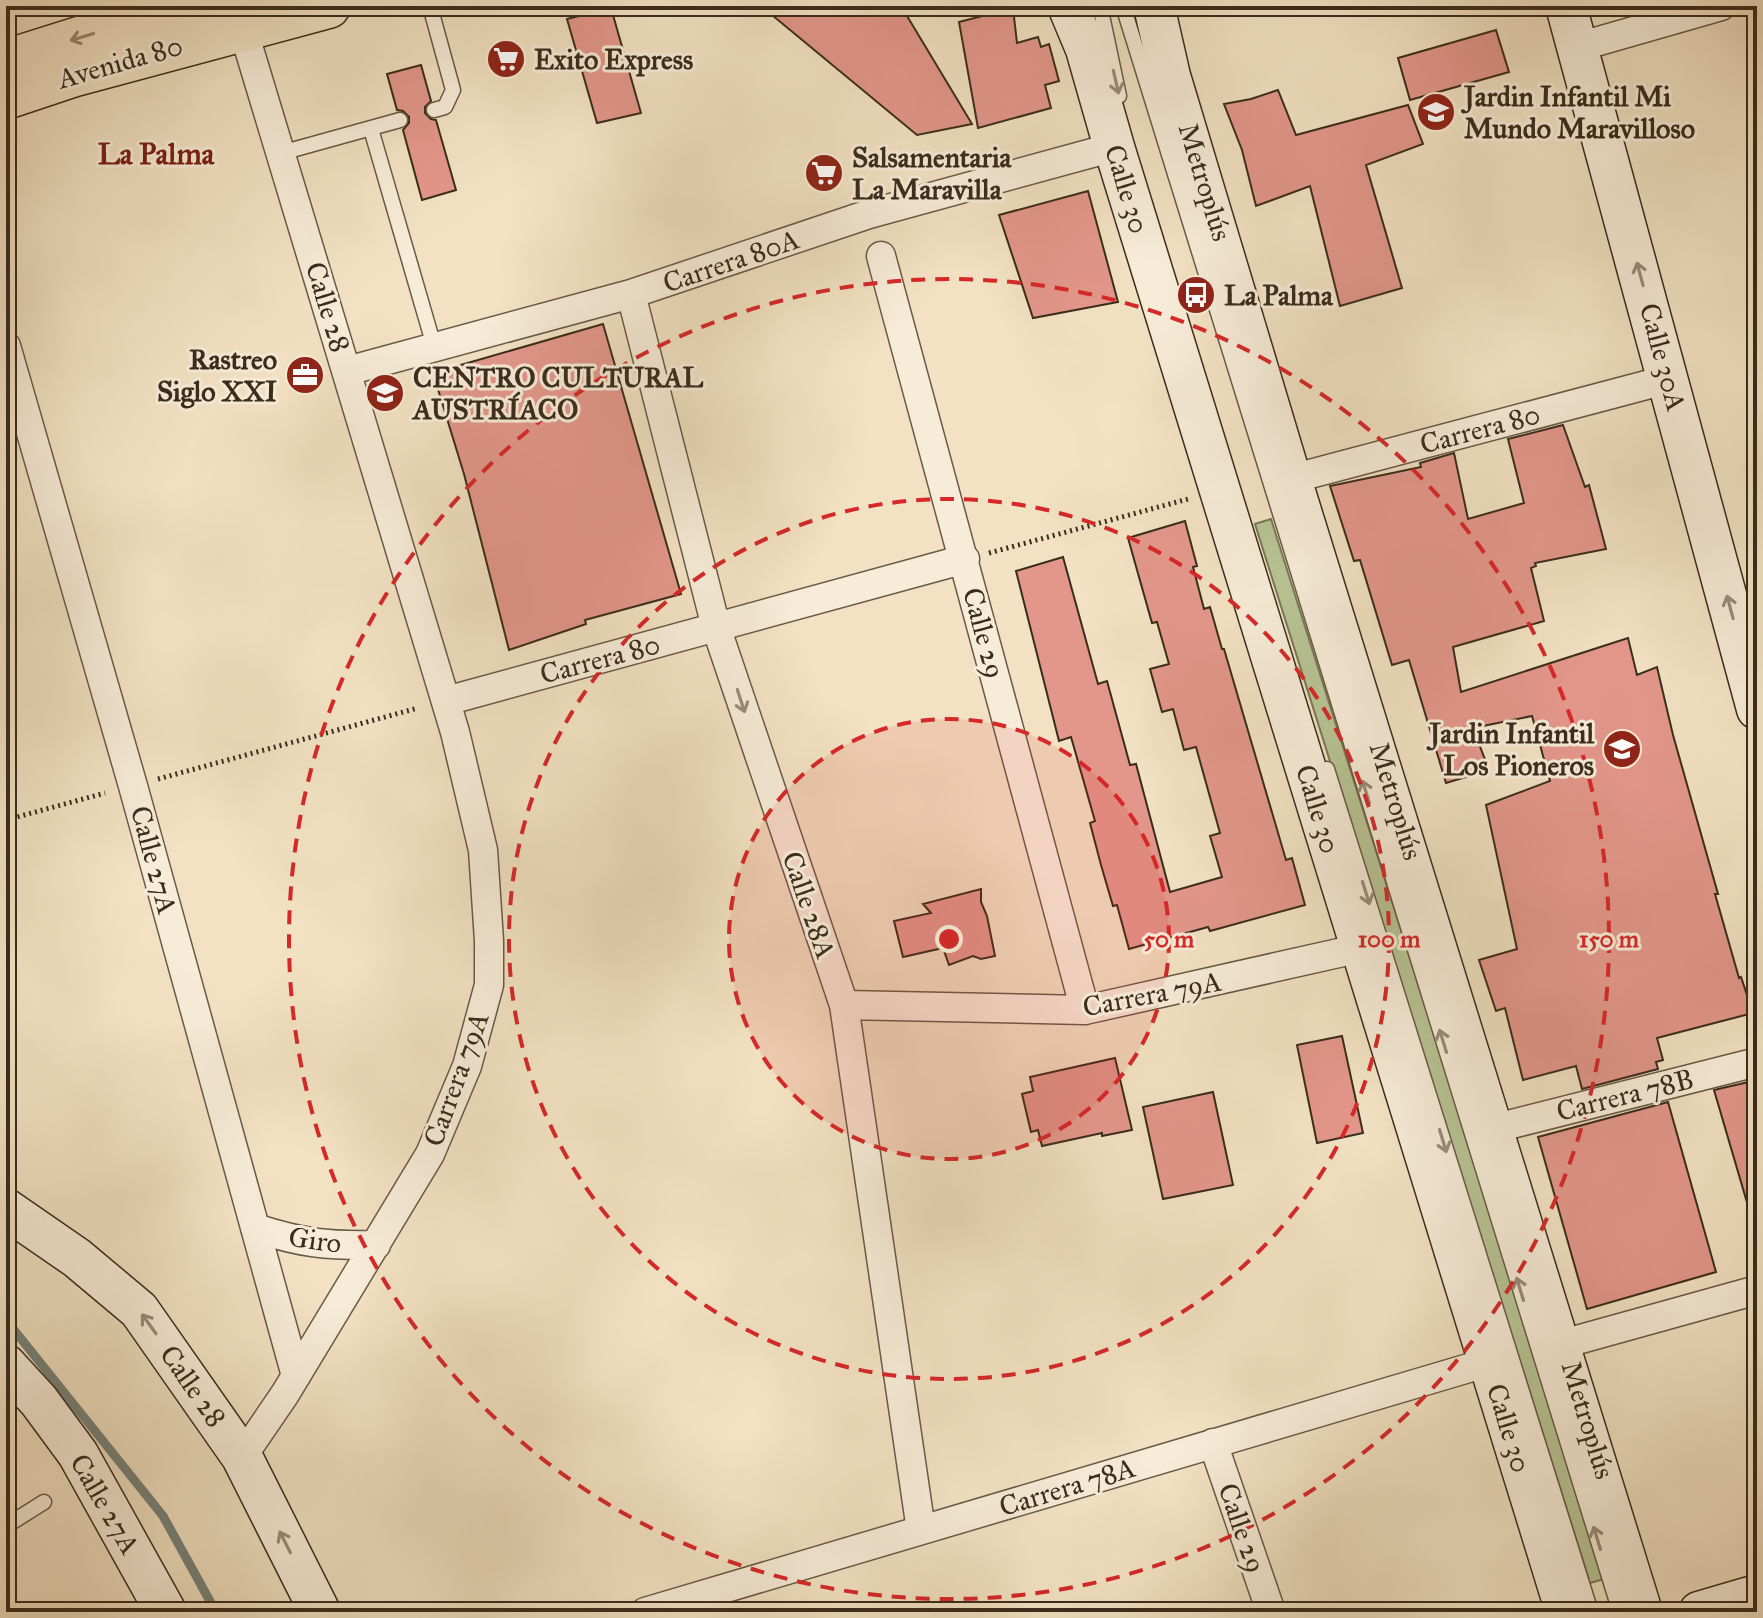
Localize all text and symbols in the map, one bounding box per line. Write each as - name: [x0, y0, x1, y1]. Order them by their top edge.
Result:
- street label: Avenida 80: [53, 27, 187, 97]
- one-way arrow: [70, 30, 95, 45]
- supermarket icon: Exito Express: [485, 38, 527, 80]
- place label: Exito Express: [534, 42, 693, 77]
- one-way arrow: [1109, 69, 1124, 95]
- place label: Jardin Infantil Mi Mundo Maravilloso: [1460, 79, 1695, 146]
- school or university icon: Jardin Infantil Mi Mundo Maravilloso: [1415, 91, 1457, 133]
- street label: Metroplús: [1171, 119, 1239, 245]
- district label: La Palma: [98, 136, 216, 172]
- place label: Salsamentaria La Maravilla: [852, 140, 1013, 207]
- street label: Calle 30: [1097, 140, 1157, 238]
- supermarket icon: Salsamentaria La Maravilla: [803, 152, 845, 194]
- street label: Carrera 80A: [658, 221, 804, 301]
- street label: Calle 28: [298, 258, 358, 356]
- one-way arrow: [1632, 262, 1647, 288]
- bus stop icon: La Palma: [1175, 274, 1217, 316]
- place label: La Palma: [1224, 278, 1334, 313]
- street label: Calle 30A: [1632, 299, 1694, 415]
- place label: Rastreo Siglo XXI: [157, 342, 277, 409]
- office icon: Rastreo Siglo XXI: [284, 354, 326, 396]
- place label: CENTRO CULTURAL AUSTRÍACO: [411, 360, 704, 427]
- school or university icon: CENTRO CULTURAL AUSTRÍACO: [364, 372, 406, 414]
- street label: Carrera 80: [1416, 396, 1544, 462]
- street label: Calle 29: [955, 584, 1013, 682]
- one-way arrow: [1721, 594, 1736, 620]
- street label: Carrera 80: [536, 626, 664, 692]
- one-way arrow: [734, 688, 749, 714]
- place label: Jardin Infantil Los Pioneros: [1426, 716, 1594, 783]
- school or university icon: Jardin Infantil Los Pioneros: [1601, 728, 1643, 770]
- street label: Metroplús: [1362, 738, 1430, 864]
- street label: Calle 30: [1288, 760, 1348, 858]
- one-way arrow: [1358, 780, 1373, 806]
- street label: Calle 27A: [123, 802, 185, 918]
- street label: Calle 28A: [774, 847, 844, 963]
- one-way arrow: [1359, 880, 1374, 905]
- text: 50 m: [1144, 924, 1195, 954]
- text: 100 m: [1358, 924, 1421, 954]
- text: 150 m: [1579, 924, 1640, 954]
- centre of rings: [935, 925, 963, 953]
- street label: Carrera 79A: [1080, 963, 1224, 1025]
- street label: Carrera 79A: [416, 1007, 497, 1151]
- one-way arrow: [1435, 1028, 1450, 1054]
- street label: Carrera 78B: [1553, 1061, 1697, 1129]
- one-way arrow: [1436, 1127, 1451, 1153]
- street label: Giro: [286, 1219, 344, 1261]
- one-way arrow: [1512, 1277, 1527, 1303]
- one-way arrow: [141, 1314, 158, 1335]
- street label: Calle 28: [152, 1338, 234, 1434]
- street label: Metroplús: [1554, 1357, 1622, 1483]
- street label: Calle 30: [1479, 1379, 1539, 1477]
- street label: Calle 27A: [62, 1447, 148, 1561]
- street label: Carrera 78A: [995, 1450, 1139, 1524]
- street label: Calle 29: [1210, 1479, 1274, 1577]
- one-way arrow: [1589, 1525, 1604, 1551]
- one-way arrow: [277, 1531, 292, 1555]

